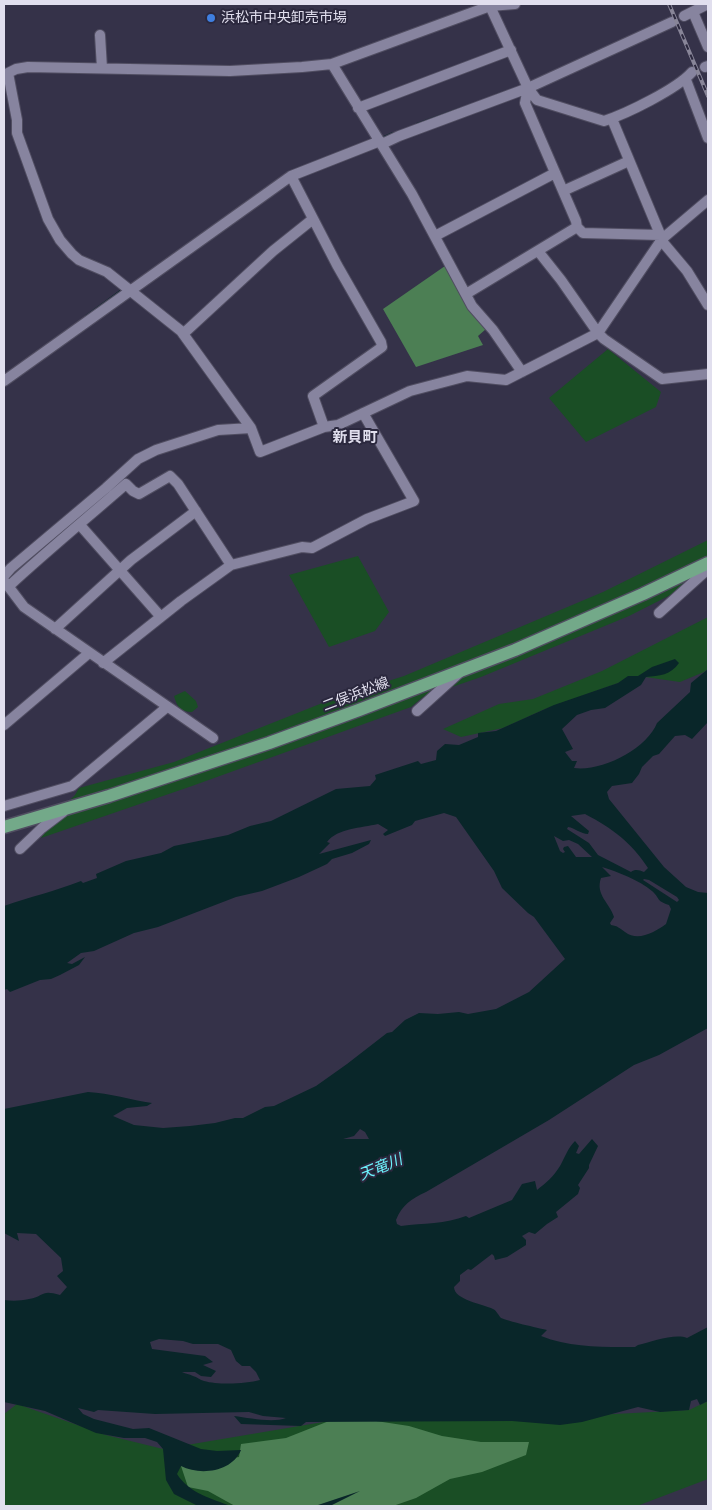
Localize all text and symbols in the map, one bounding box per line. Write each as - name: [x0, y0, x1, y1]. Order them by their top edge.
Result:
- place label: 浜松市中央卸売市場: [221, 10, 347, 26]
- marker: 浜松市中央卸売市場: [205, 12, 217, 24]
- district label: 新貝町: [333, 429, 377, 447]
- street label: 二俣浜松線: [320, 675, 392, 715]
- water label: 天竜川: [357, 1151, 405, 1185]

